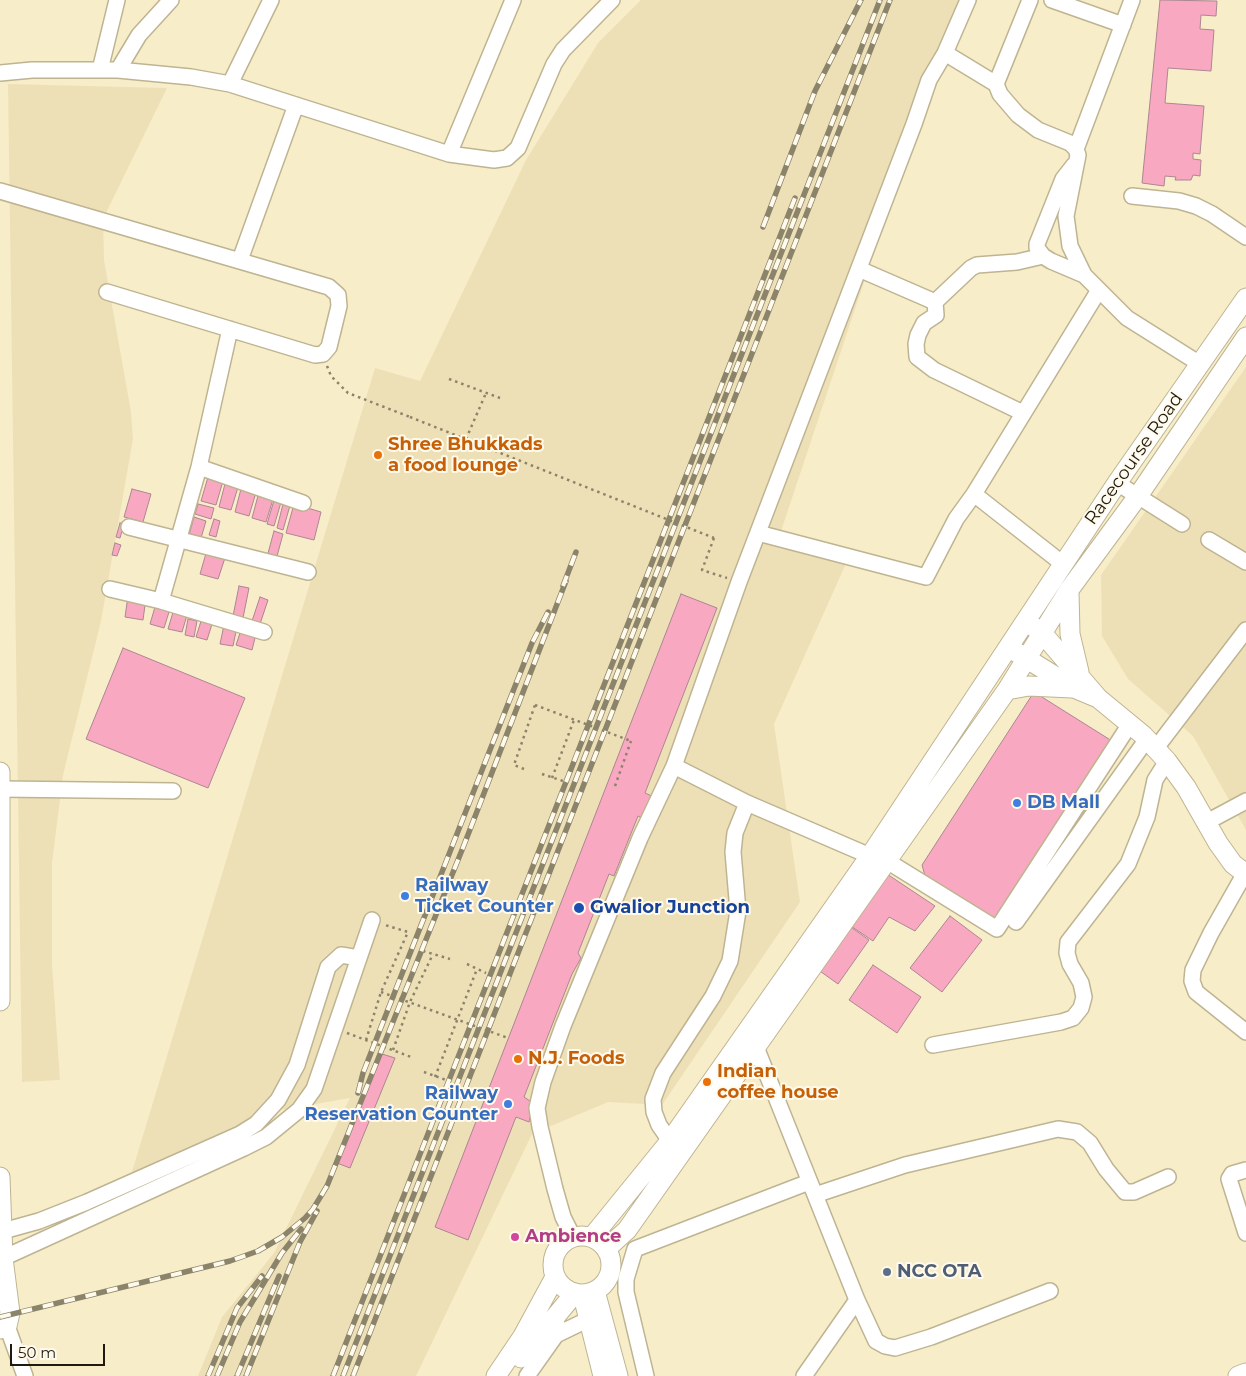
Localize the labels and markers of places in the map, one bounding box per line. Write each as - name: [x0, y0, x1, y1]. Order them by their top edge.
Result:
- place label: Shree Bhukkads a food lounge: [388, 434, 543, 476]
- marker: Shree Bhukkads a food lounge: [372, 449, 384, 461]
- place label: DB Mall: [1027, 792, 1100, 814]
- marker: DB Mall: [1011, 797, 1023, 809]
- place label: Railway Ticket Counter: [415, 875, 554, 918]
- marker: Railway Ticket Counter: [399, 890, 411, 902]
- place label: Gwalior Junction: [590, 897, 750, 919]
- marker: Gwalior Junction: [572, 901, 586, 915]
- place label: N.J. Foods: [528, 1048, 625, 1070]
- marker: N.J. Foods: [512, 1053, 524, 1065]
- place label: Indian coffee house: [717, 1061, 839, 1104]
- marker: Indian coffee house: [701, 1076, 713, 1088]
- place label: Railway Reservation Counter: [304, 1083, 498, 1126]
- marker: Railway Reservation Counter: [502, 1098, 514, 1110]
- place label: Ambience: [525, 1226, 621, 1248]
- marker: Ambience: [509, 1231, 521, 1243]
- place label: NCC OTA: [897, 1261, 981, 1283]
- marker: NCC OTA: [881, 1266, 893, 1278]

